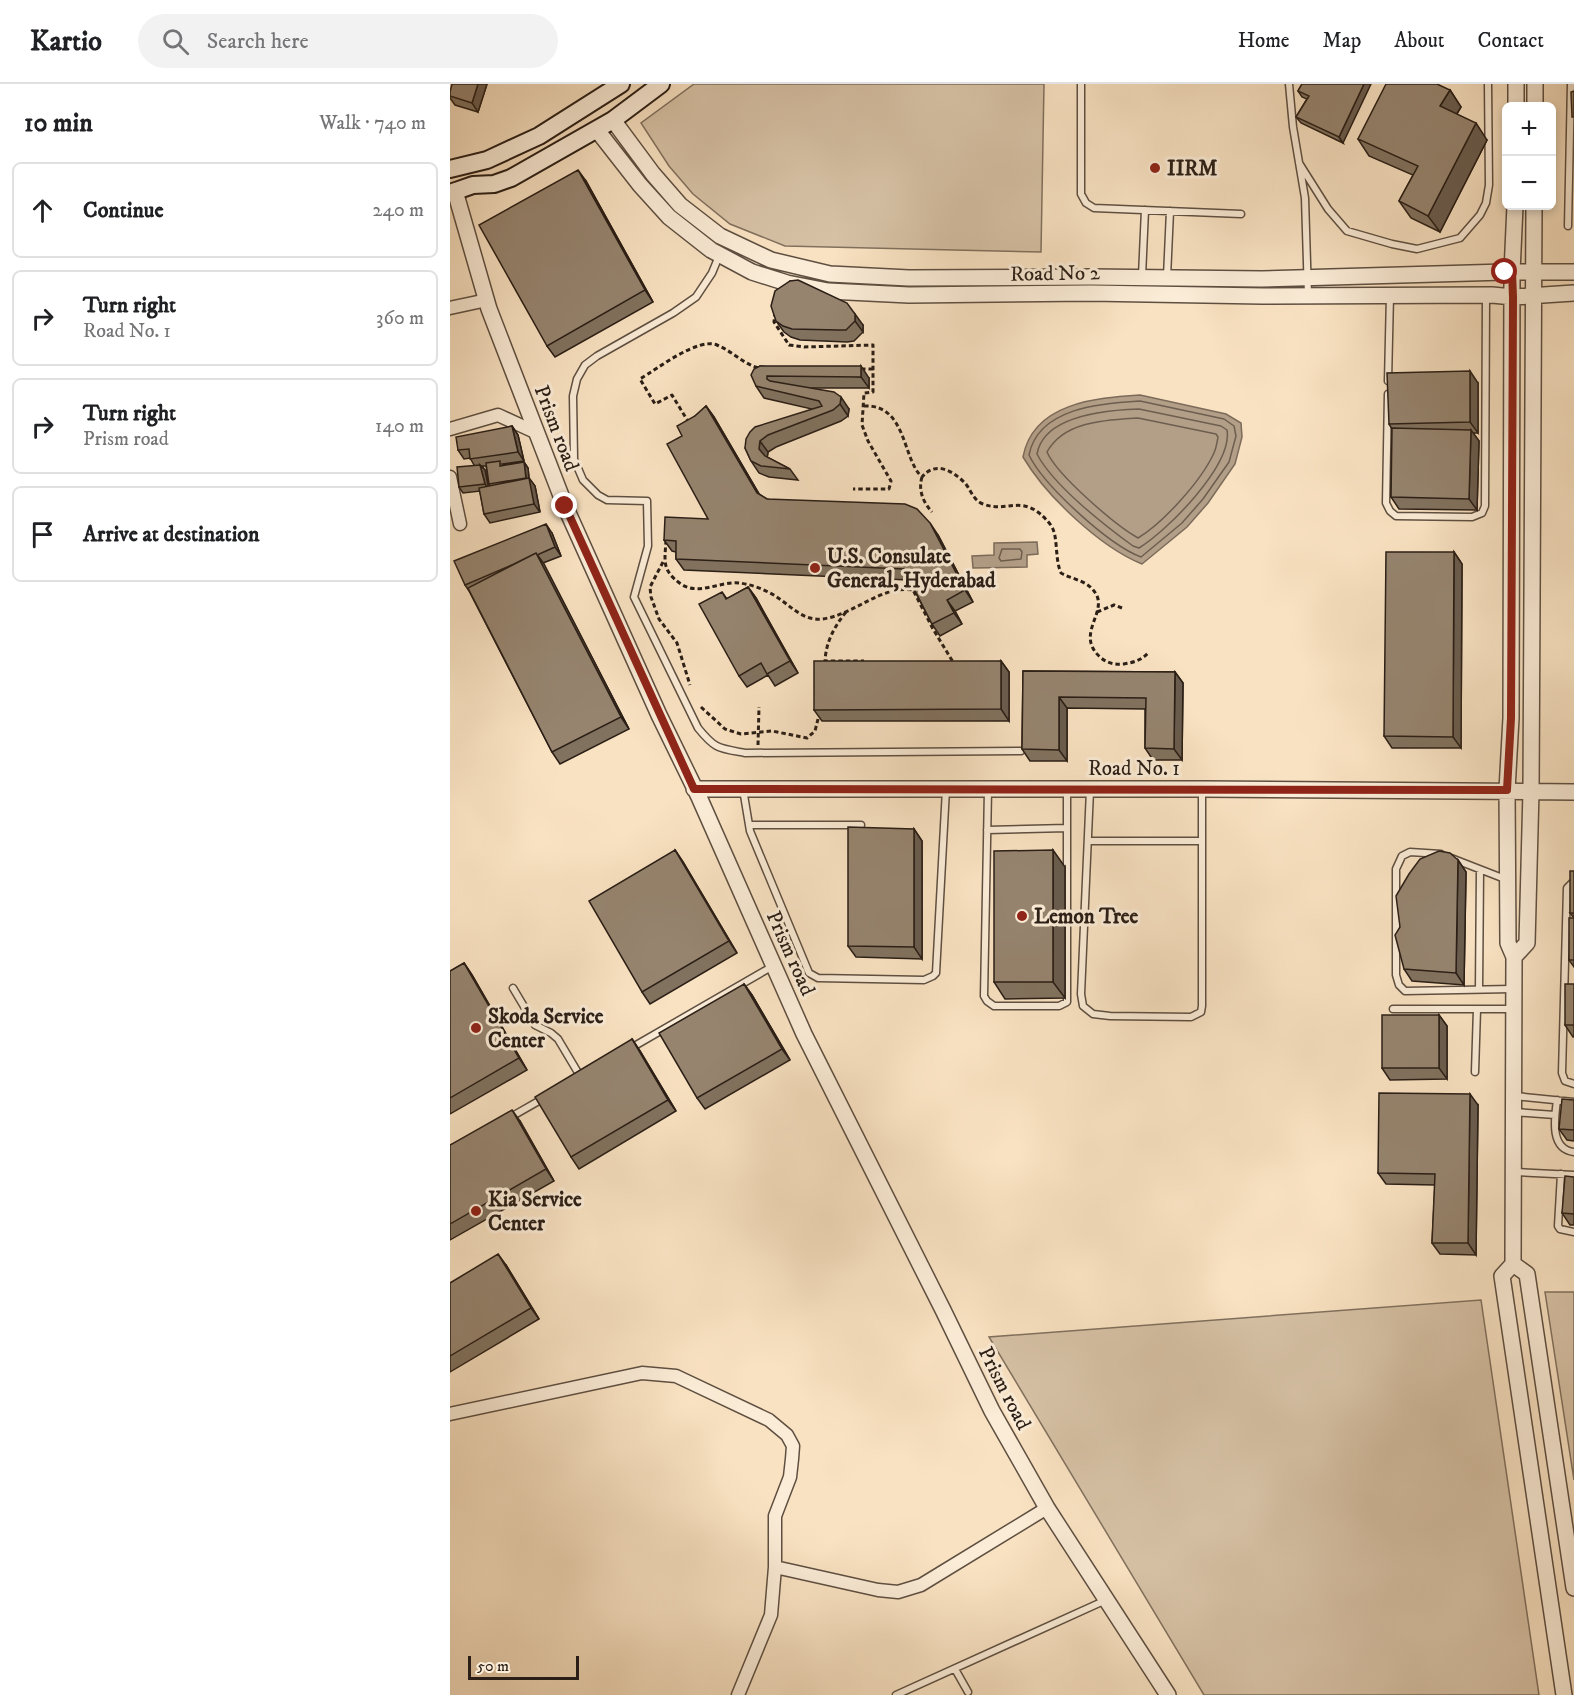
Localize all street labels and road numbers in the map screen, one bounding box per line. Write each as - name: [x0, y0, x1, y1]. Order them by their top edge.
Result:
- street label: Road No 2: [1010, 260, 1101, 288]
- street label: Prism road: [528, 382, 585, 476]
- street label: Road No. 1: [1088, 756, 1180, 782]
- street label: Prism road: [760, 907, 821, 1000]
- street label: Prism road: [972, 1342, 1036, 1435]

